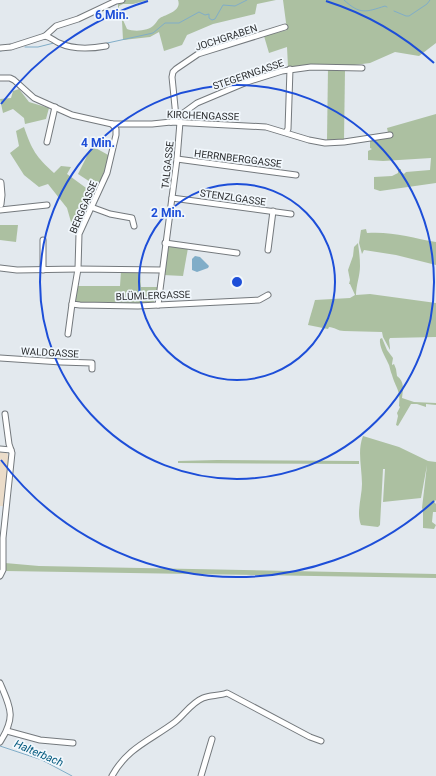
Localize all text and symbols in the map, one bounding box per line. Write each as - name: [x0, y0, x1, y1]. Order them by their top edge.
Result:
- text: 6 Min.: [95, 8, 129, 22]
- street label: JOCHGRABEN: [194, 22, 259, 53]
- street label: STEGERNGASSE: [211, 57, 285, 92]
- street label: KIRCHENGASSE: [167, 109, 240, 122]
- text: 4 Min.: [81, 136, 115, 150]
- street label: TALGASSE: [160, 140, 176, 190]
- street label: HERRNBERGGASSE: [194, 148, 283, 169]
- street label: BERGGASSE: [67, 179, 100, 235]
- street label: STENZLGASSE: [199, 187, 267, 208]
- text: 2 Min.: [151, 206, 185, 220]
- centre of rings: [230, 275, 244, 289]
- street label: BLÜMLERGASSE: [115, 288, 191, 302]
- street label: WALDGASSE: [21, 345, 80, 360]
- water label: Halterbach: [12, 737, 65, 770]

